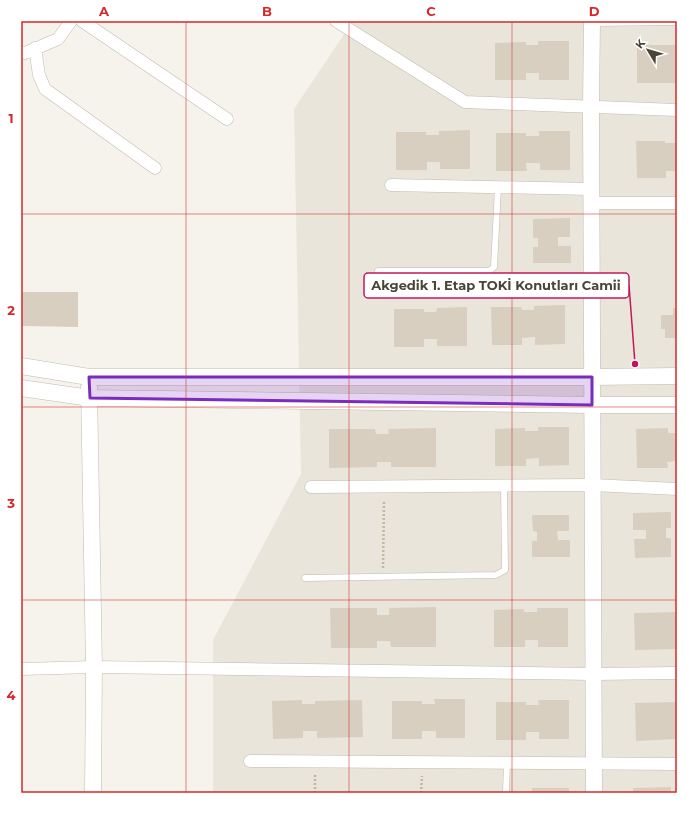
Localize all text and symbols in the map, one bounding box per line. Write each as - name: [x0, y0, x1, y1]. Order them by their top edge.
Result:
- text: A: [98, 3, 110, 19]
- text: B: [262, 3, 272, 19]
- text: C: [426, 3, 436, 19]
- text: D: [589, 3, 600, 19]
- north arrow: [628, 30, 668, 70]
- text: K: [632, 36, 649, 51]
- text: 1: [8, 110, 14, 126]
- callout: Akgedik 1. Etap TOKİ Konutları Camii: [364, 273, 629, 298]
- text: Akgedik 1. Etap TOKİ Konutları Camii: [370, 277, 621, 293]
- text: 2: [7, 302, 15, 318]
- text: 3: [6, 495, 15, 511]
- text: 4: [7, 687, 16, 703]

